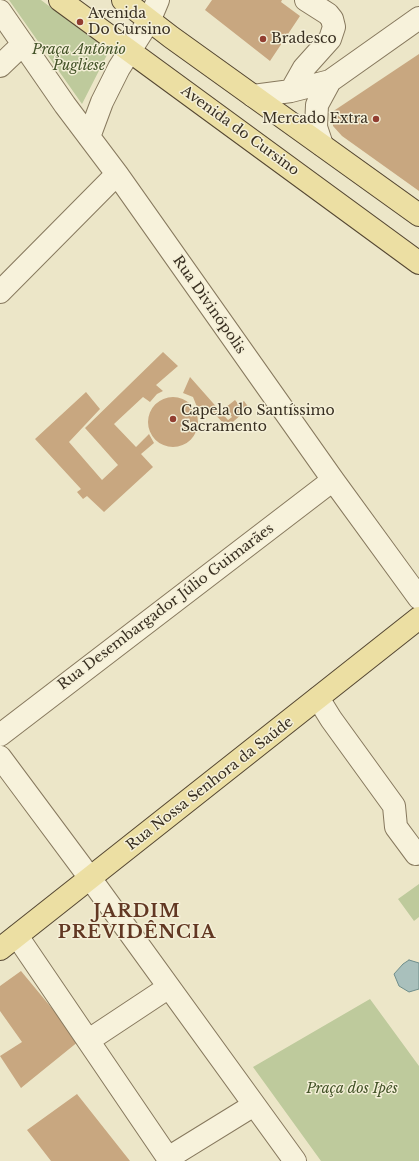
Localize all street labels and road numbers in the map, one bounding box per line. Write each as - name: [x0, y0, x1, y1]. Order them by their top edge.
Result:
- street label: Avenida do Cursino: [178, 83, 302, 179]
- street label: Rua Divinópolis: [169, 253, 249, 357]
- street label: Rua Desembargador Júlio Guimarães: [55, 520, 277, 694]
- street label: Rua Nossa Senhora da Saúde: [123, 714, 297, 854]

